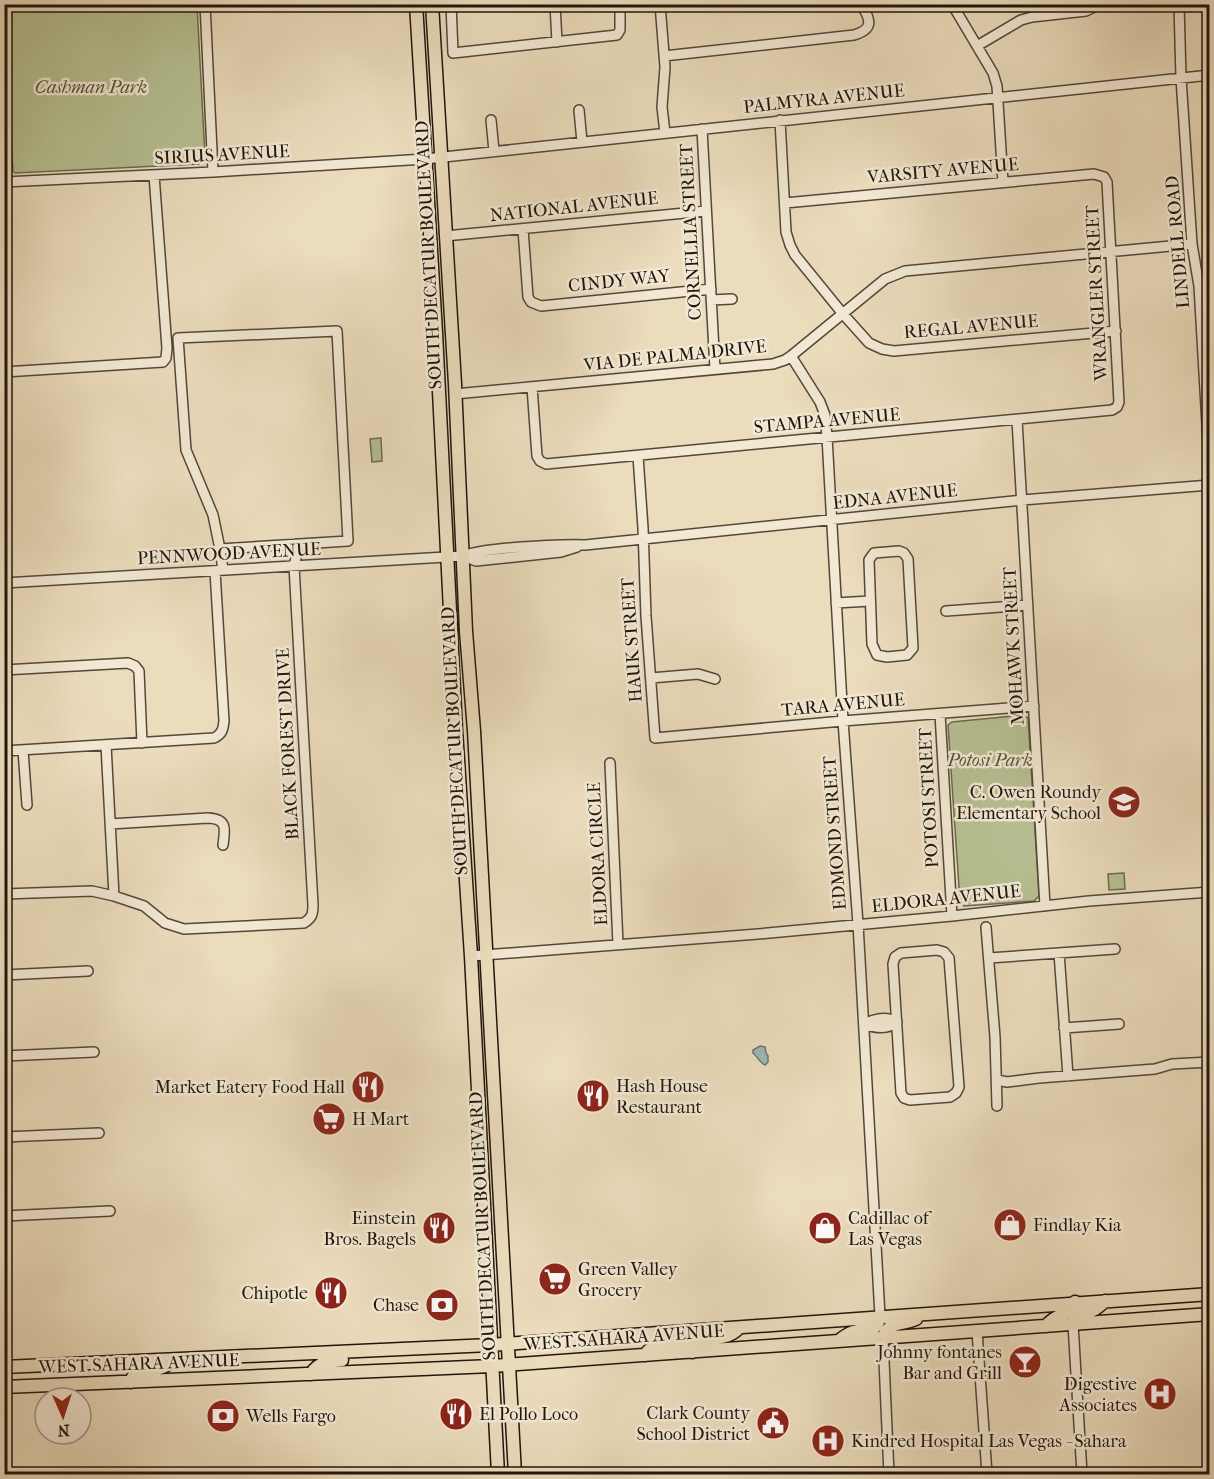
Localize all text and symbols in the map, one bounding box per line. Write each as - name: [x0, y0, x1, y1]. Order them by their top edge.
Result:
- park label: Cashman Park: [35, 77, 147, 98]
- street label: PALMYRA AVENUE: [742, 80, 906, 118]
- street label: SOUTH DECATUR BOULEVARD: [411, 120, 447, 390]
- street label: SIRIUS AVENUE: [154, 141, 290, 169]
- street label: CORNELLIA STREET: [676, 142, 706, 321]
- street label: VARSITY AVENUE: [865, 154, 1020, 188]
- street label: LINDELL ROAD: [1162, 175, 1194, 309]
- street label: NATIONAL AVENUE: [489, 188, 659, 226]
- street label: WRANGLER STREET: [1082, 204, 1112, 382]
- street label: CINDY WAY: [567, 265, 672, 297]
- street label: REGAL AVENUE: [903, 311, 1039, 343]
- street label: VIA DE PALMA DRIVE: [582, 336, 767, 376]
- street label: STAMPA AVENUE: [753, 404, 901, 438]
- street label: EDNA AVENUE: [832, 480, 958, 514]
- street label: PENNWOOD AVENUE: [137, 539, 321, 569]
- street label: MOHAWK STREET: [999, 566, 1029, 726]
- street label: HAUK STREET: [617, 576, 647, 703]
- street label: SOUTH DECATUR BOULEVARD: [437, 606, 473, 876]
- street label: BLACK FOREST DRIVE: [272, 647, 304, 841]
- street label: TARA AVENUE: [780, 689, 906, 721]
- street label: POTOSI STREET: [915, 727, 943, 869]
- park label: Potosi Park: [946, 750, 1033, 771]
- street label: EDMOND STREET: [819, 754, 851, 911]
- street label: ELDORA CIRCLE: [584, 782, 612, 926]
- place label: C. Owen Roundy Elementary School: [956, 782, 1102, 824]
- school or university icon: C. Owen Roundy Elementary School: [1106, 784, 1142, 820]
- street label: ELDORA AVENUE: [870, 881, 1022, 917]
- restaurant icon: Market Eatery Food Hall: [350, 1069, 386, 1105]
- place label: Hash House Restaurant: [616, 1076, 708, 1118]
- place label: Market Eatery Food Hall: [155, 1077, 345, 1098]
- restaurant icon: Hash House Restaurant: [575, 1078, 611, 1114]
- street label: SOUTH DECATUR BOULEVARD: [465, 1091, 501, 1361]
- supermarket icon: H Mart: [311, 1101, 347, 1137]
- place label: H Mart: [352, 1109, 410, 1130]
- shop icon: Findlay Kia: [992, 1207, 1028, 1243]
- place label: Einstein Bros. Bagels: [324, 1208, 417, 1250]
- place label: Cadillac of Las Vegas: [848, 1208, 933, 1250]
- restaurant icon: Einstein Bros. Bagels: [421, 1210, 457, 1246]
- shop icon: Cadillac of Las Vegas: [807, 1210, 843, 1246]
- place label: Findlay Kia: [1033, 1215, 1122, 1236]
- place label: Green Valley Grocery: [578, 1259, 679, 1301]
- supermarket icon: Green Valley Grocery: [537, 1261, 573, 1297]
- restaurant icon: Chipotle: [313, 1275, 349, 1311]
- place label: Chipotle: [241, 1283, 308, 1304]
- bank icon: Chase: [424, 1287, 460, 1323]
- place label: Chase: [373, 1295, 419, 1316]
- street label: WEST SAHARA AVENUE: [522, 1321, 725, 1356]
- place label: Johnny fontanes Bar and Grill: [875, 1342, 1002, 1384]
- bar icon: Johnny fontanes Bar and Grill: [1007, 1344, 1043, 1380]
- street label: WEST SAHARA AVENUE: [37, 1350, 240, 1378]
- place label: Digestive Associates: [1058, 1374, 1137, 1416]
- hospital icon: Digestive Associates: [1142, 1376, 1178, 1412]
- north arrow: [33, 1386, 93, 1446]
- restaurant icon: El Pollo Loco: [438, 1396, 474, 1432]
- bank icon: Wells Fargo: [205, 1398, 241, 1434]
- place label: Clark County School District: [637, 1403, 751, 1445]
- place label: El Pollo Loco: [479, 1404, 578, 1425]
- public building icon: Clark County School District: [755, 1405, 791, 1441]
- place label: Wells Fargo: [245, 1406, 336, 1427]
- text: N: [56, 1421, 70, 1440]
- hospital icon: Kindred Hospital Las Vegas - Sahara: [810, 1423, 846, 1459]
- place label: Kindred Hospital Las Vegas - Sahara: [851, 1431, 1127, 1452]

